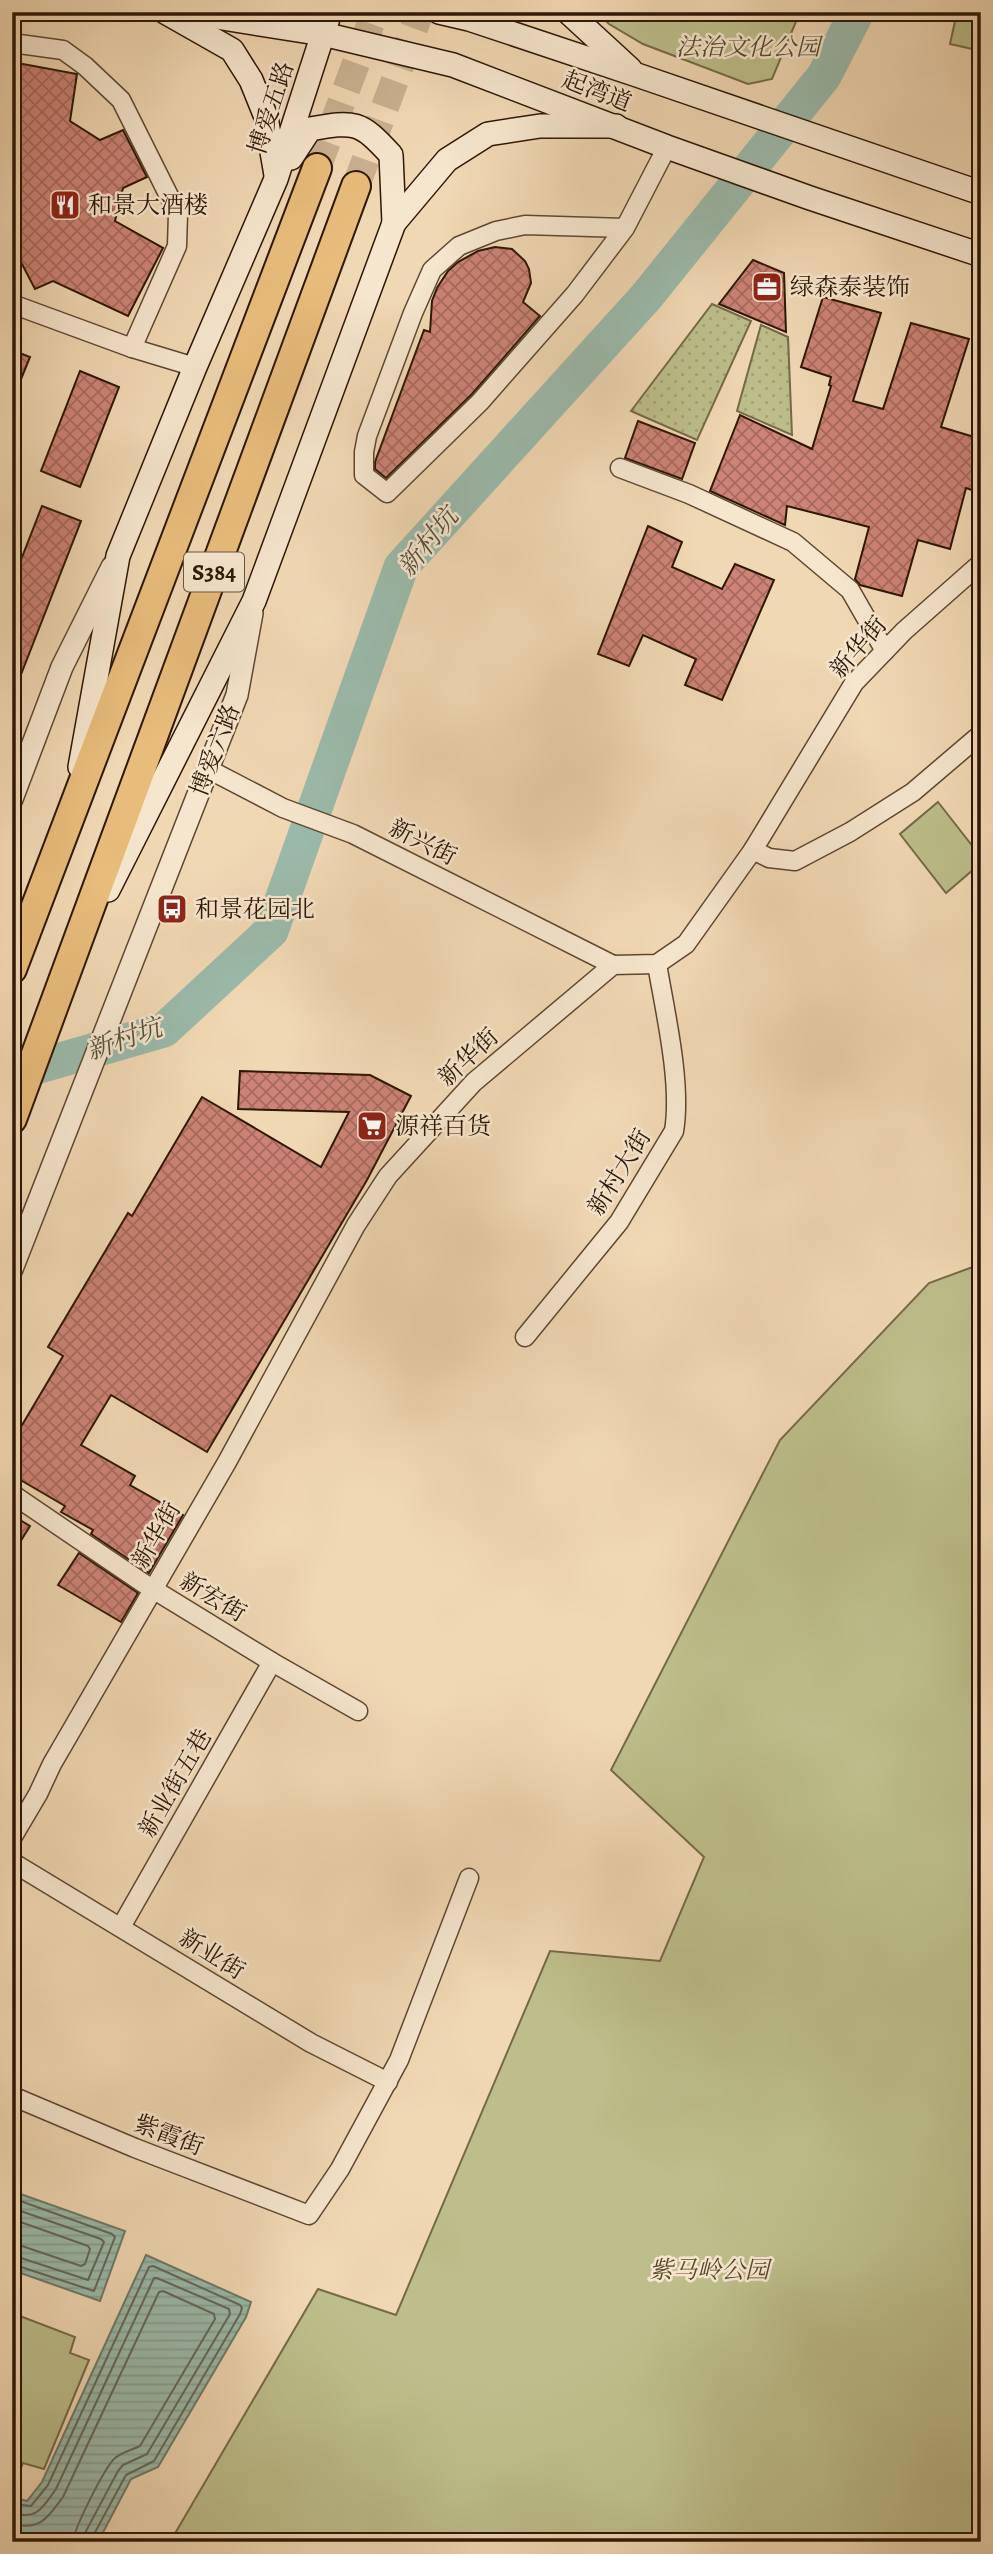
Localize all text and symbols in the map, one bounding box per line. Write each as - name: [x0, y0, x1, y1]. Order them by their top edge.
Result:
- park label: 法治文化公园: [676, 31, 824, 63]
- street label: 博爱五路: [241, 57, 301, 159]
- street label: 起湾道: [558, 63, 636, 119]
- restaurant icon: 和景大酒楼: [48, 188, 82, 222]
- place label: 和景大酒楼: [88, 189, 208, 221]
- office icon: 绿森泰装饰: [750, 270, 784, 304]
- place label: 绿森泰装饰: [790, 271, 910, 303]
- water label: 新村坑: [390, 498, 469, 583]
- road number: S384: [184, 552, 244, 592]
- street label: 新华街: [822, 609, 894, 685]
- street label: 博爱六路: [183, 699, 247, 801]
- street label: 新兴街: [384, 811, 462, 873]
- bus stop icon: 和景花园北: [155, 892, 189, 926]
- place label: 和景花园北: [195, 893, 315, 925]
- water label: 新村坑: [81, 1008, 170, 1068]
- street label: 新华街: [431, 1021, 505, 1093]
- supermarket icon: 源祥百货: [355, 1109, 389, 1143]
- place label: 源祥百货: [395, 1110, 491, 1142]
- street label: 新村大街: [580, 1123, 658, 1221]
- street label: 新华街: [124, 1496, 188, 1574]
- street label: 新宏街: [174, 1565, 252, 1629]
- street label: 新业街五巷: [131, 1723, 219, 1843]
- street label: 新业街: [173, 1921, 251, 1987]
- street label: 紫霞街: [130, 2107, 208, 2163]
- park label: 紫马岭公园: [649, 2254, 773, 2286]

